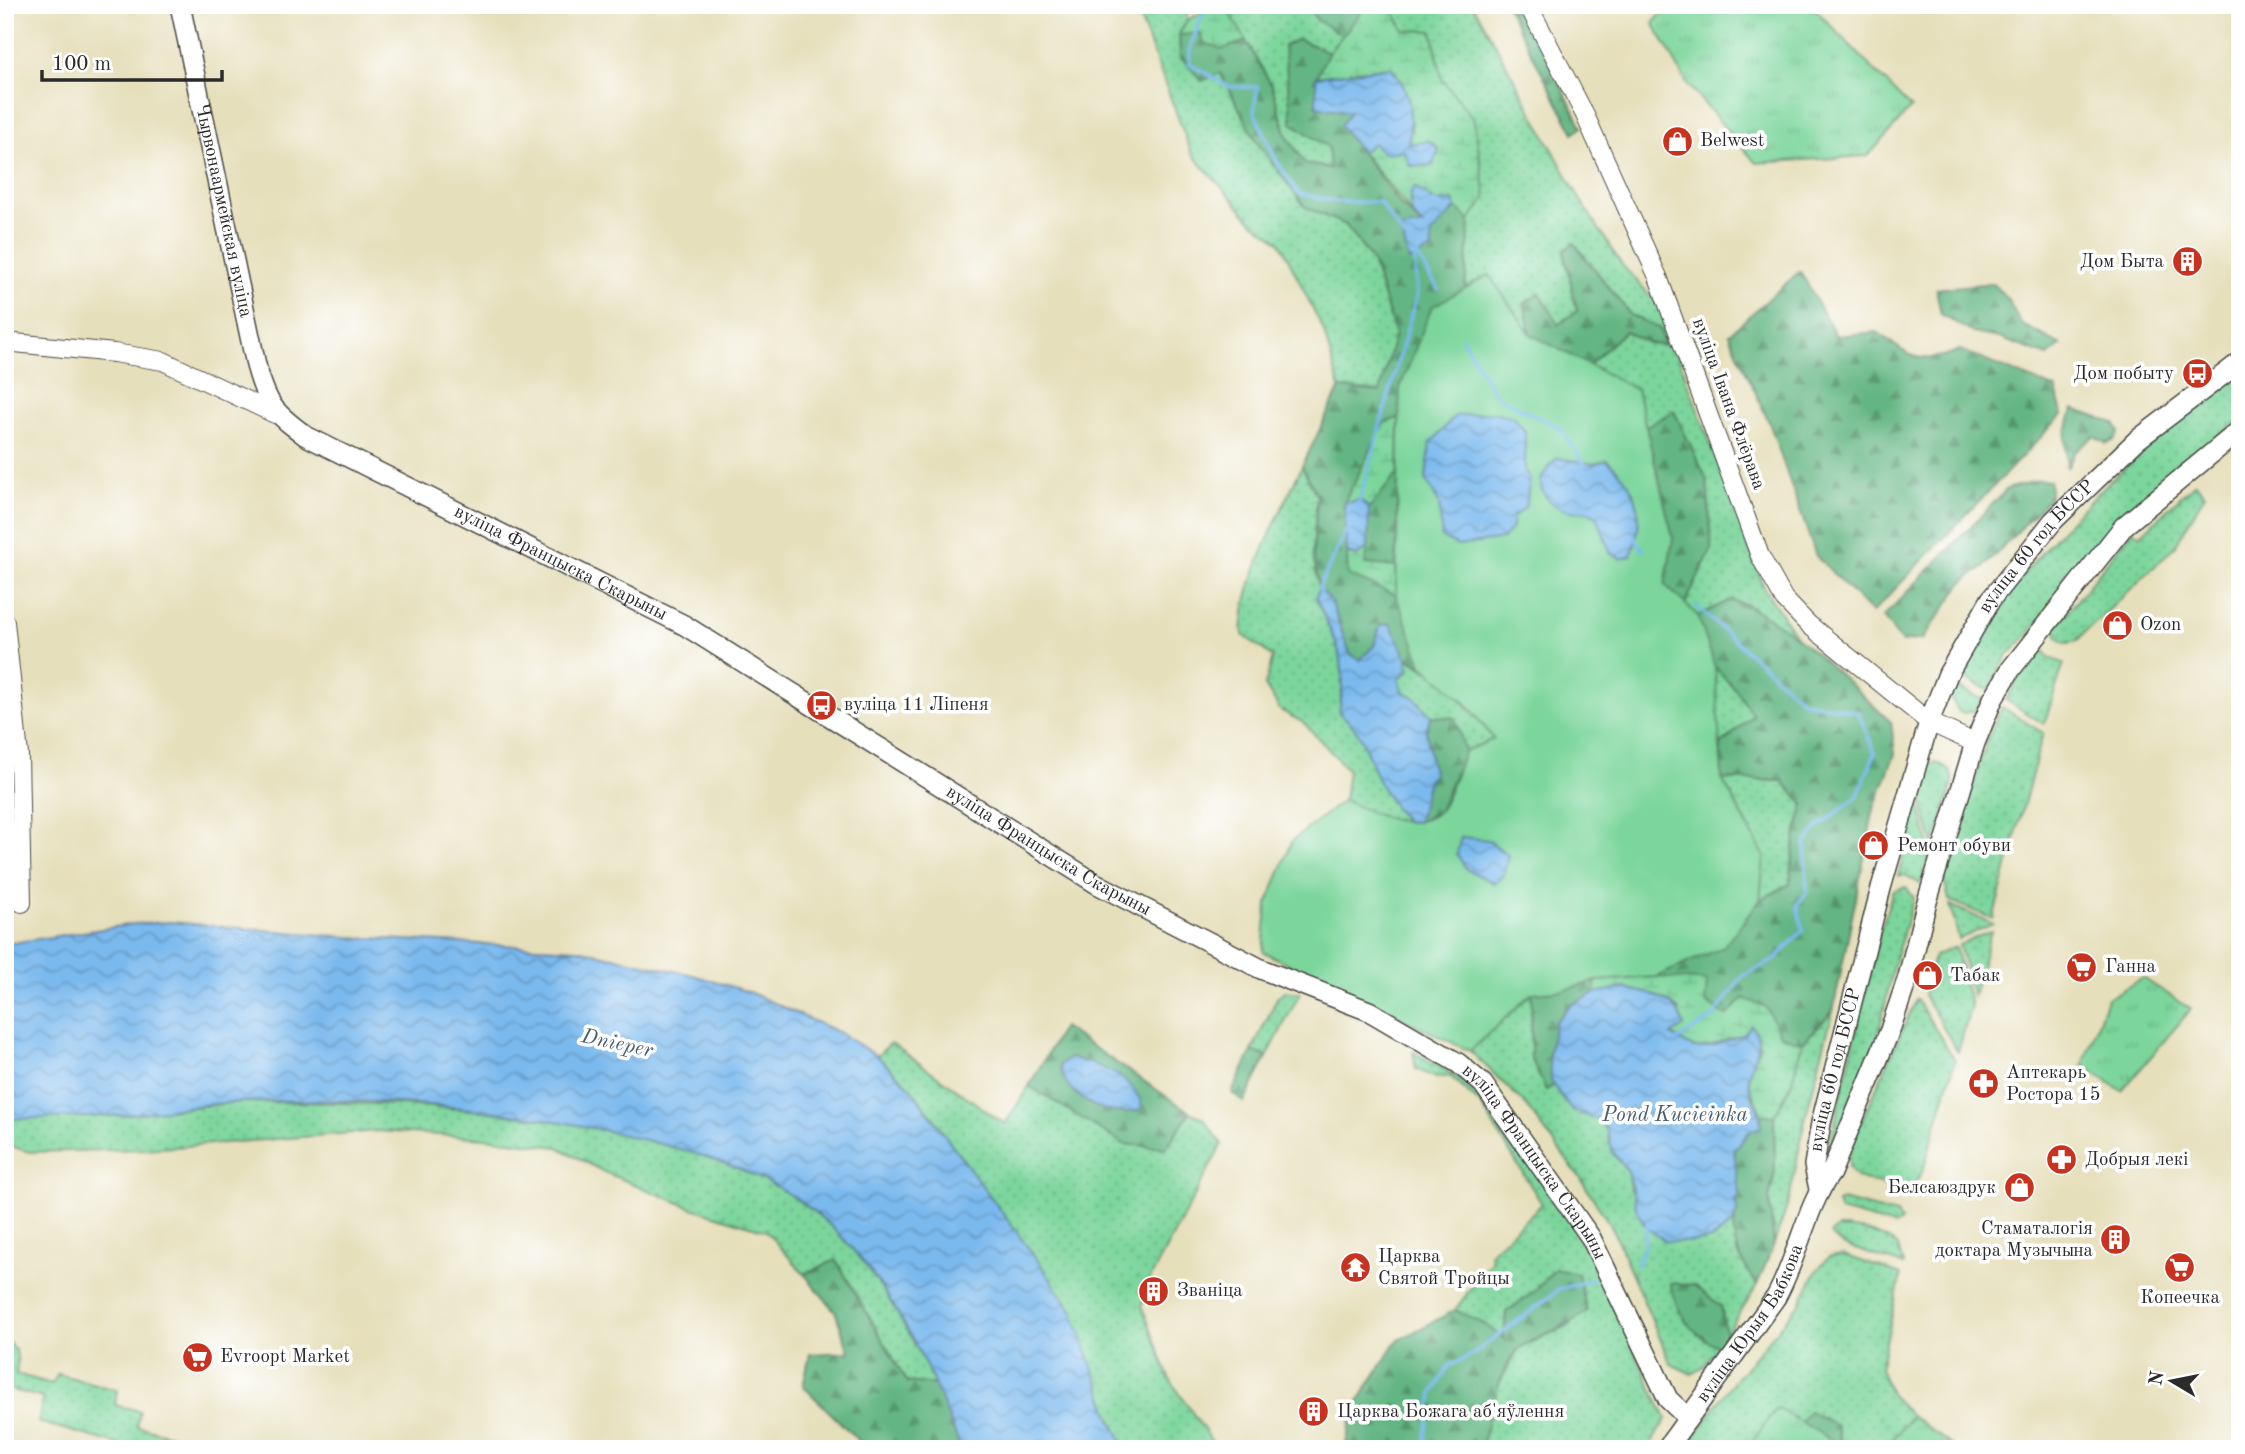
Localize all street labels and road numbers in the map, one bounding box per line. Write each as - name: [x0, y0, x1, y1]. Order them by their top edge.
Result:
- street label: Чырвонаармейская вуліца: [192, 102, 255, 320]
- street label: вуліца Івана Флёрава: [1688, 316, 1768, 493]
- street label: вуліца 60 год БССР: [1976, 477, 2098, 616]
- street label: вуліца Францыска Скарыны: [451, 502, 670, 624]
- street label: вуліца Францыска Скарыны: [943, 782, 1154, 920]
- street label: вуліца 60 год БССР: [1807, 986, 1865, 1153]
- street label: вуліца Францыска Скарыны: [1458, 1061, 1609, 1262]
- street label: вуліца Юрыя Бабкова: [1693, 1241, 1807, 1406]

